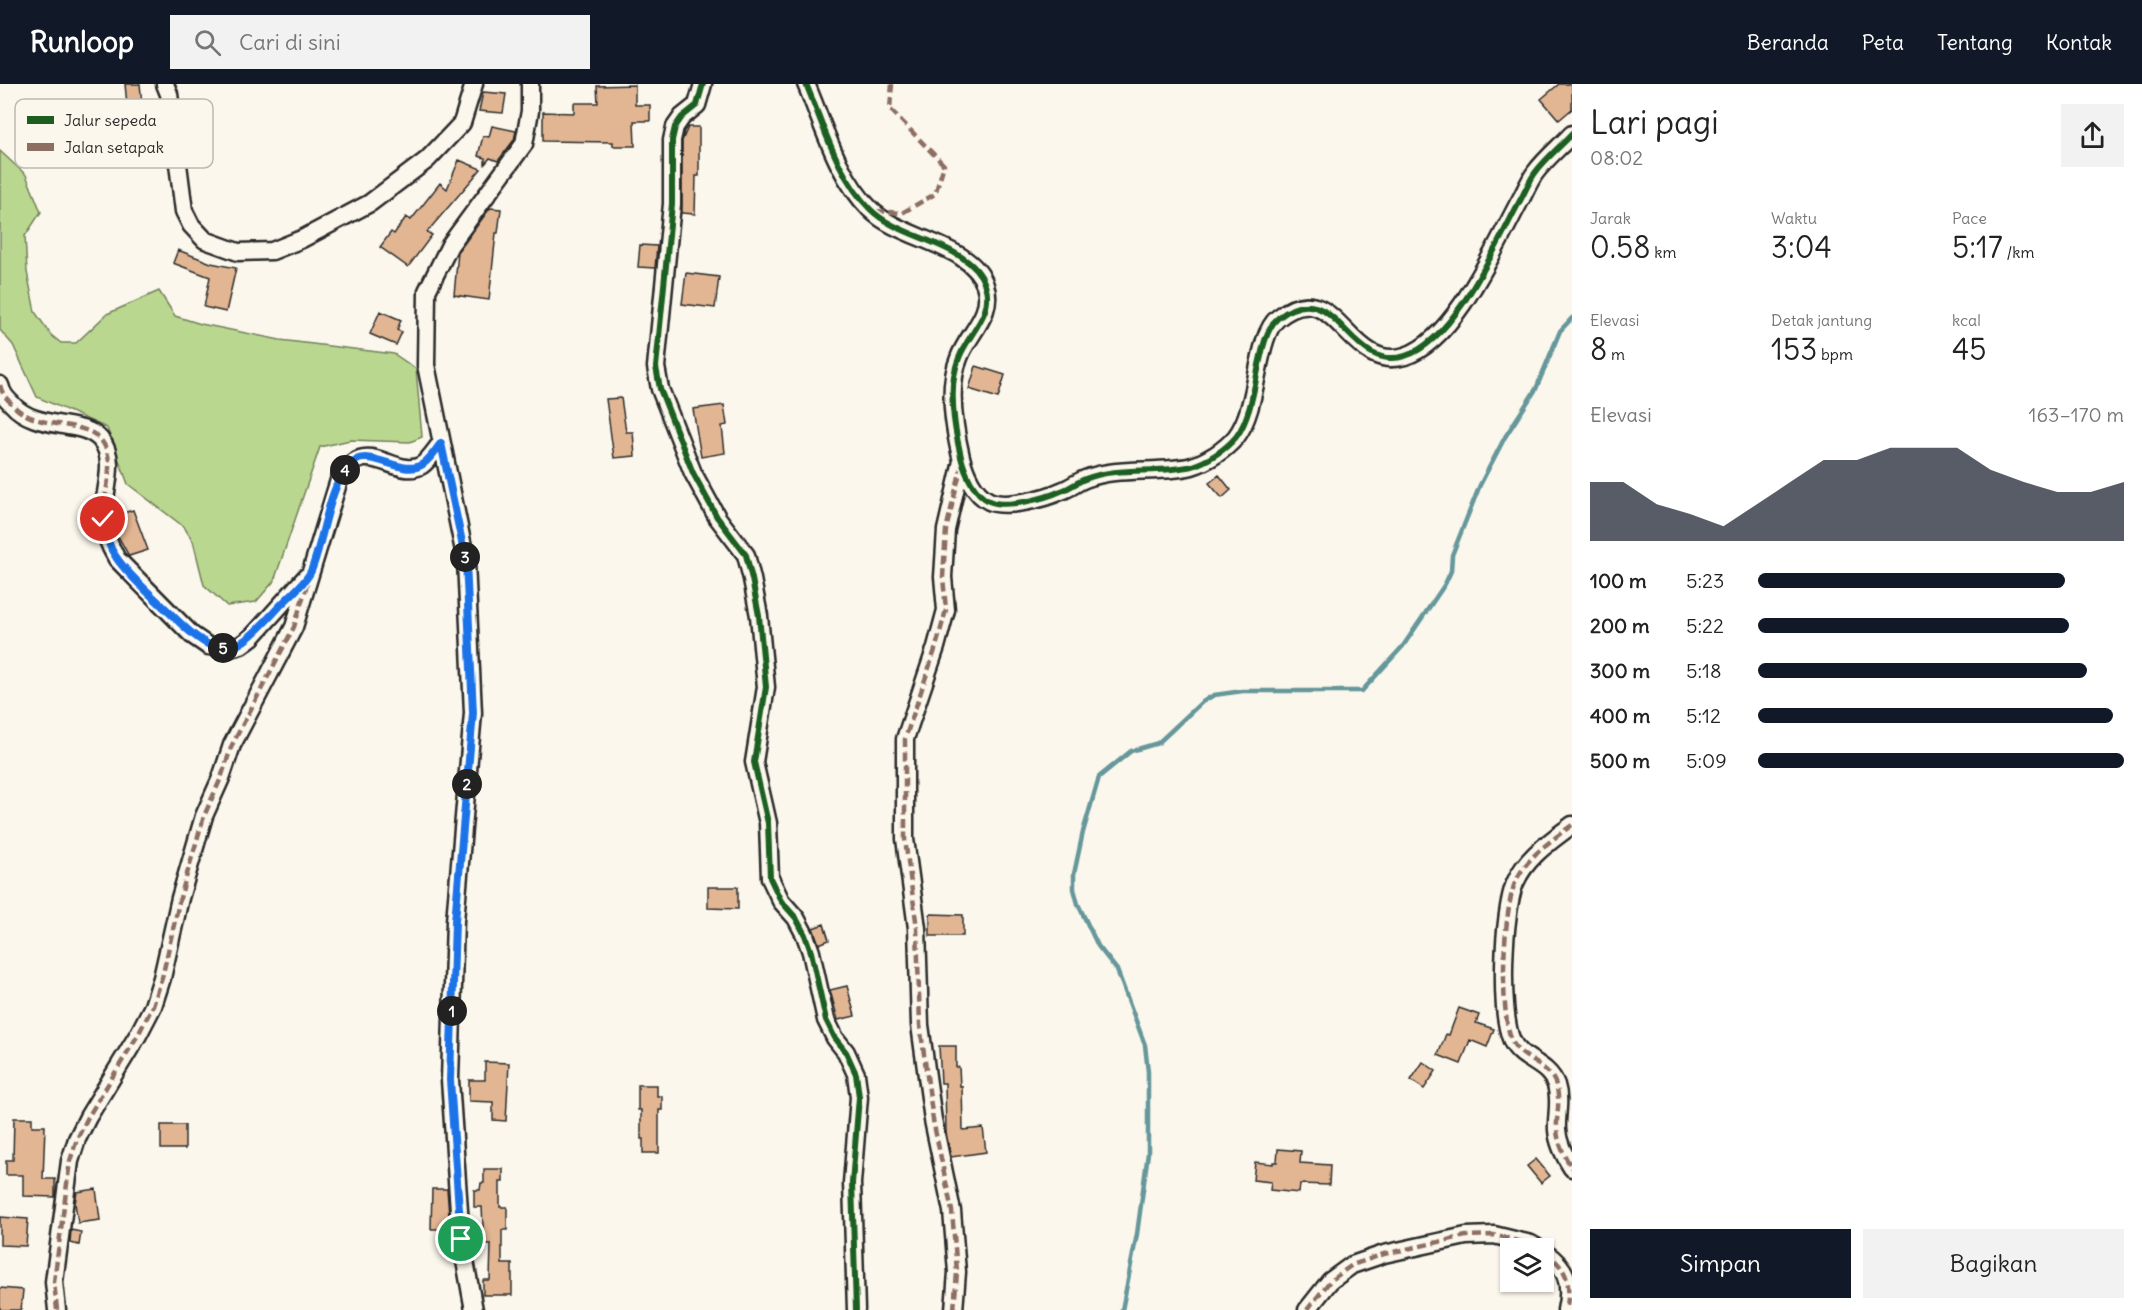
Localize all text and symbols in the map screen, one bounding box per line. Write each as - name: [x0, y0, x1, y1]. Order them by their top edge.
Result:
- search box: [170, 15, 590, 69]
- text: Runloop: [30, 24, 134, 60]
- icon: search: [191, 26, 224, 59]
- text: Cari di sini: [239, 28, 341, 56]
- text: Beranda: [1747, 29, 1829, 56]
- text: Peta: [1862, 29, 1904, 56]
- text: Tentang: [1937, 29, 2013, 56]
- text: Kontak: [2046, 29, 2112, 56]
- legend: [15, 99, 213, 168]
- text: Lari pagi: [1590, 101, 1719, 143]
- button: share: [2061, 104, 2124, 167]
- text: Jalur sepeda: [64, 110, 157, 130]
- text: Jalan setapak: [64, 137, 164, 157]
- text: 08:02: [1590, 145, 1643, 170]
- text: Jarak: [1590, 208, 1631, 228]
- text: Waktu: [1771, 208, 1817, 228]
- text: Pace: [1952, 208, 1987, 228]
- text: 0.58: [1590, 228, 1650, 266]
- text: 3:04: [1771, 228, 1832, 266]
- text: 5:17: [1952, 228, 2003, 266]
- text: km: [1650, 242, 1677, 262]
- text: /km: [2003, 242, 2034, 262]
- text: Elevasi: [1590, 310, 1639, 330]
- text: Detak jantung: [1771, 310, 1872, 330]
- text: kcal: [1952, 310, 1981, 330]
- text: 8: [1590, 330, 1607, 368]
- text: 153: [1771, 330, 1817, 368]
- text: 45: [1952, 330, 1987, 368]
- text: m: [1607, 344, 1625, 364]
- text: bpm: [1817, 344, 1853, 364]
- text: Elevasi: [1590, 402, 1652, 427]
- text: 163–170 m: [2029, 402, 2124, 427]
- pin: 4: [330, 455, 360, 485]
- text: 4: [340, 460, 350, 480]
- pin: [77, 493, 128, 544]
- icon: check: [86, 502, 119, 535]
- pin: 3: [450, 542, 480, 572]
- text: 3: [460, 547, 470, 567]
- text: 100 m: [1590, 568, 1647, 593]
- text: 5:23: [1686, 568, 1724, 593]
- text: 200 m: [1590, 613, 1650, 638]
- text: 5:22: [1686, 613, 1724, 638]
- pin: 5: [208, 633, 238, 663]
- text: 5: [218, 638, 228, 658]
- text: 300 m: [1590, 658, 1650, 683]
- text: 5:18: [1686, 658, 1721, 683]
- text: 400 m: [1590, 703, 1650, 728]
- text: 5:12: [1686, 703, 1721, 728]
- text: 500 m: [1590, 748, 1650, 773]
- text: 5:09: [1686, 748, 1727, 773]
- pin: 2: [452, 769, 482, 799]
- text: 2: [463, 774, 471, 794]
- pin: 1: [437, 996, 467, 1026]
- text: 1: [449, 1001, 455, 1021]
- pin: [435, 1213, 486, 1264]
- icon: arrive: [444, 1222, 477, 1255]
- button: Simpan: [1590, 1229, 1851, 1298]
- button: Bagikan: [1863, 1229, 2124, 1298]
- map controls: [1500, 1238, 1554, 1292]
- button: layers: [1500, 1238, 1554, 1292]

